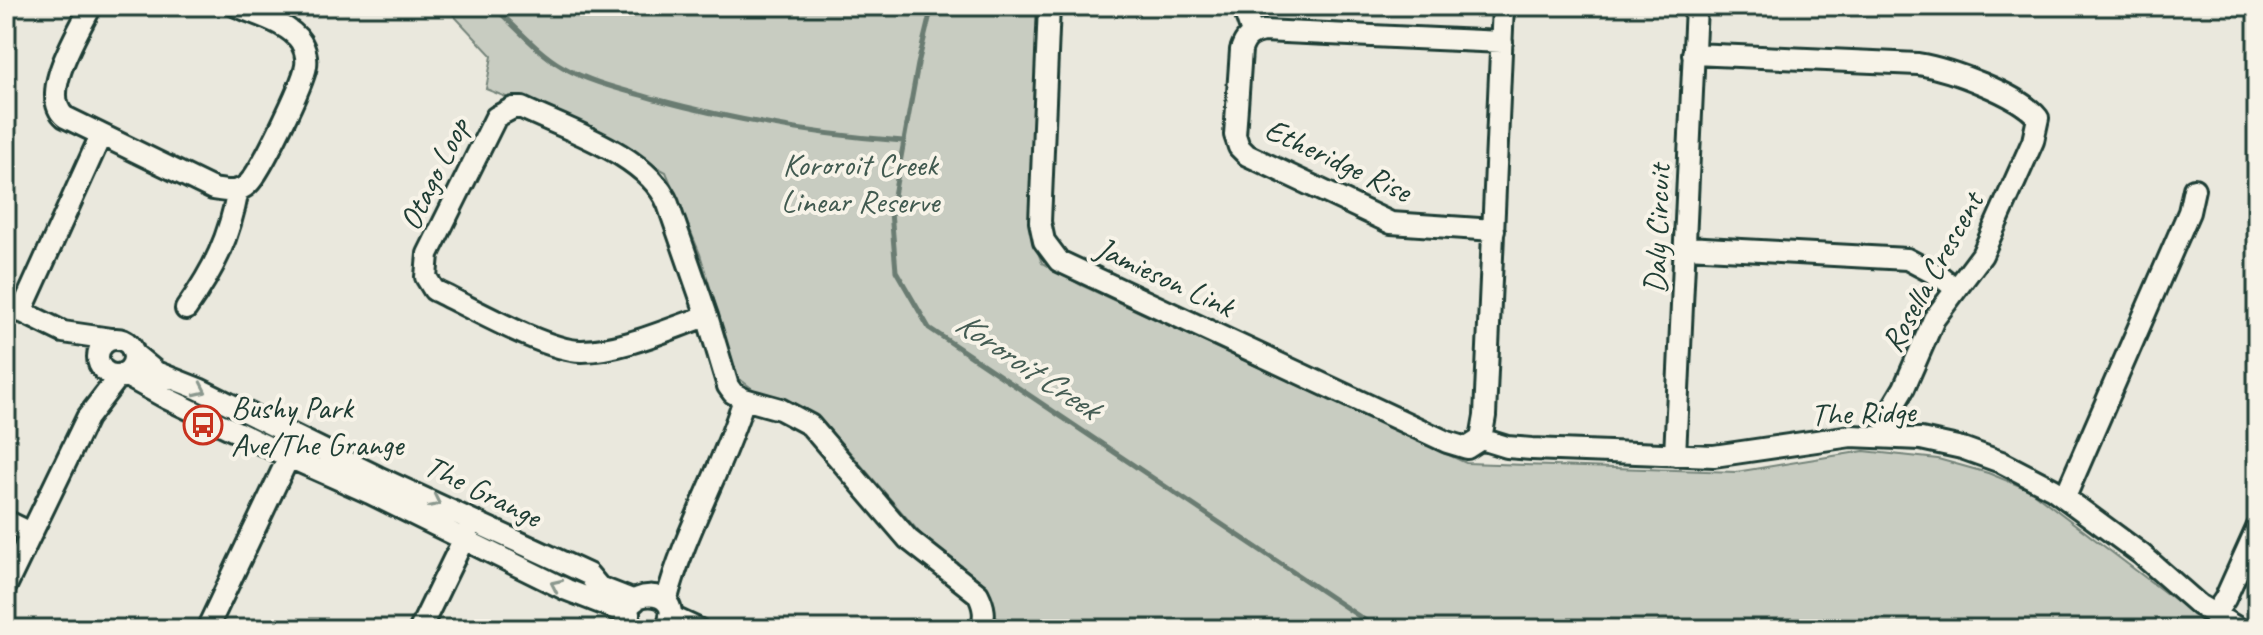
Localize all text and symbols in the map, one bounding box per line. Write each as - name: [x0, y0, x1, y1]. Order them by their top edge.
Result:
- street label: Etheridge Rise: [1258, 108, 1420, 213]
- street label: Otago Loop: [389, 109, 480, 237]
- park label: Kororoit Creek Linear Reserve: [781, 144, 942, 222]
- street label: Daly Circuit: [1634, 160, 1680, 294]
- street label: Rosella Crescent: [1871, 182, 1994, 359]
- street label: Jamieson Link: [1088, 226, 1243, 328]
- water label: Kororoit Creek: [948, 301, 1113, 432]
- one-way arrow: [192, 380, 207, 396]
- place label: Bushy Park Ave/The Grange: [231, 387, 406, 465]
- street label: The Ridge: [1810, 391, 1919, 435]
- bus stop icon: Bushy Park Ave/The Grange: [182, 404, 224, 446]
- street label: The Grange: [418, 445, 550, 538]
- one-way arrow: [426, 492, 441, 508]
- one-way arrow: [550, 579, 565, 595]

